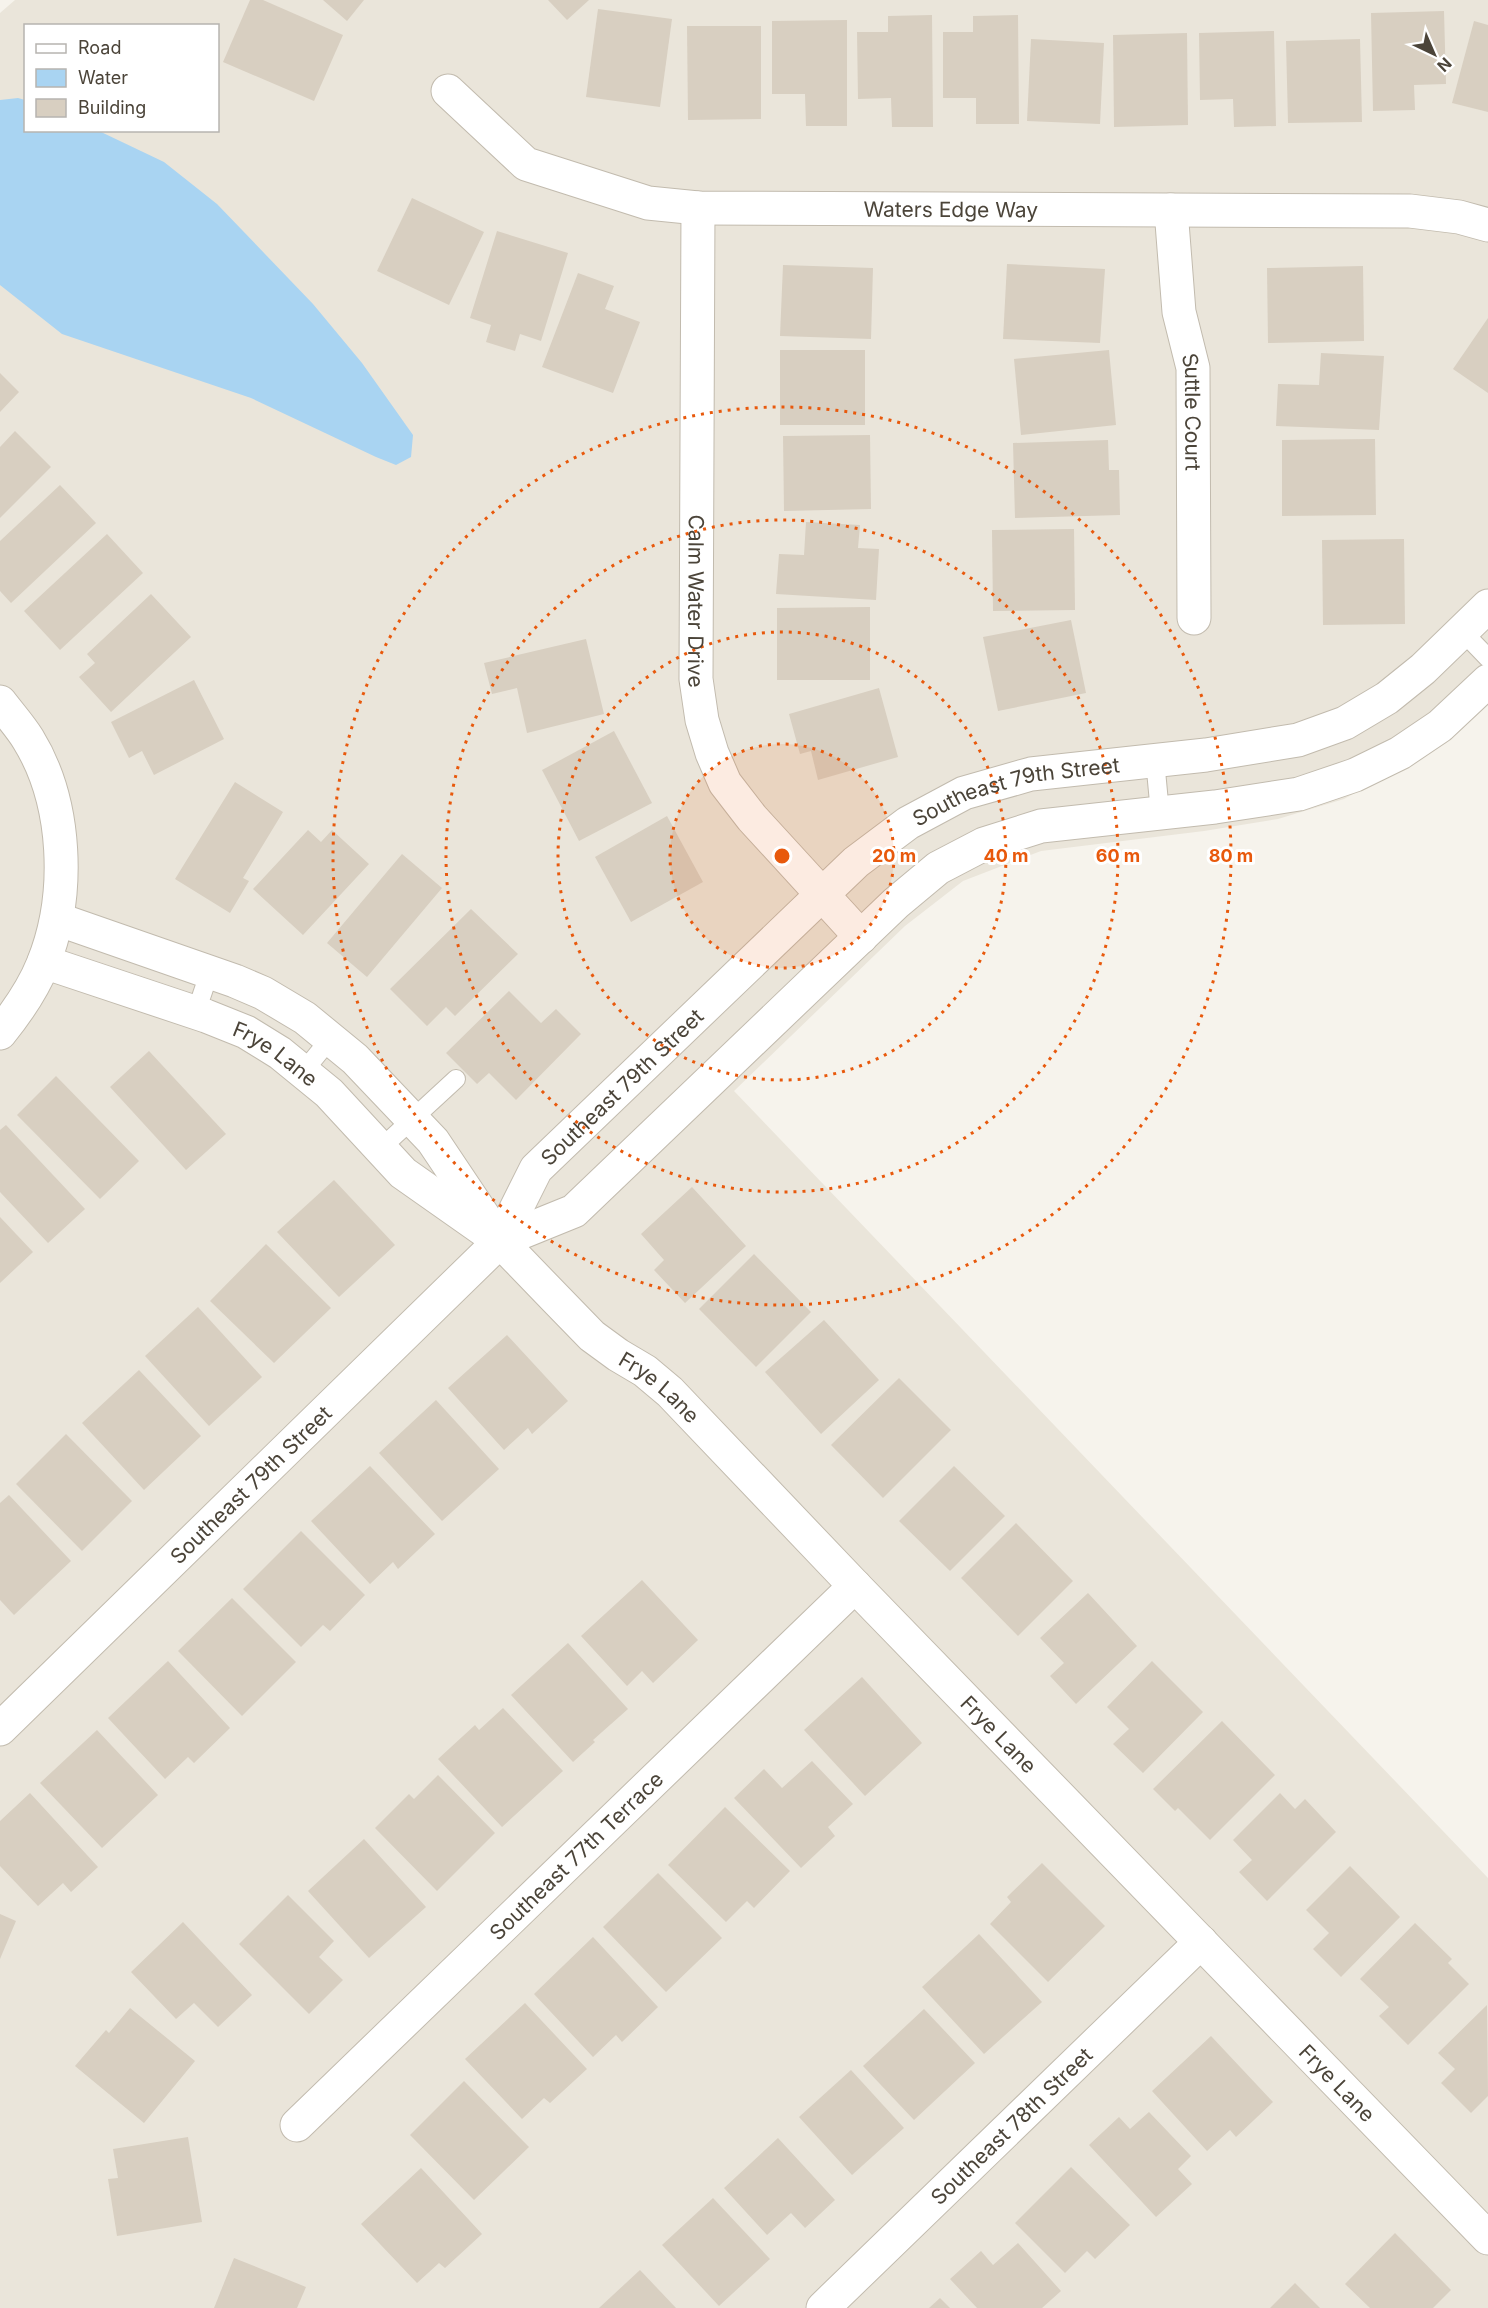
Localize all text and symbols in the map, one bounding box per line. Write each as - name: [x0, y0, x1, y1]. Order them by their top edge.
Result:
- legend: [24, 24, 219, 132]
- north arrow: [1404, 24, 1464, 84]
- text: Road: [78, 37, 121, 58]
- text: N: [1433, 53, 1456, 76]
- text: Water: [78, 67, 128, 88]
- text: Building: [78, 97, 146, 118]
- street label: Waters Edge Way: [863, 196, 1038, 222]
- street label: Suttle Court: [1177, 350, 1206, 471]
- street label: Calm Water Drive: [683, 515, 710, 689]
- street label: Southeast 79th Street: [908, 752, 1121, 831]
- text: 20 m: [872, 845, 916, 866]
- text: 40 m: [984, 845, 1029, 866]
- text: 60 m: [1096, 845, 1140, 866]
- text: 80 m: [1209, 845, 1253, 866]
- centre of rings: [772, 846, 792, 866]
- street label: Southeast 79th Street: [535, 1003, 708, 1170]
- street label: Frye Lane: [229, 1016, 323, 1091]
- street label: Frye Lane: [615, 1346, 705, 1428]
- street label: Southeast 79th Street: [165, 1400, 336, 1569]
- street label: Frye Lane: [956, 1690, 1042, 1778]
- street label: Southeast 77th Terrace: [484, 1766, 668, 1945]
- street label: Frye Lane: [1294, 2039, 1380, 2127]
- street label: Southeast 78th Street: [925, 2042, 1097, 2210]

